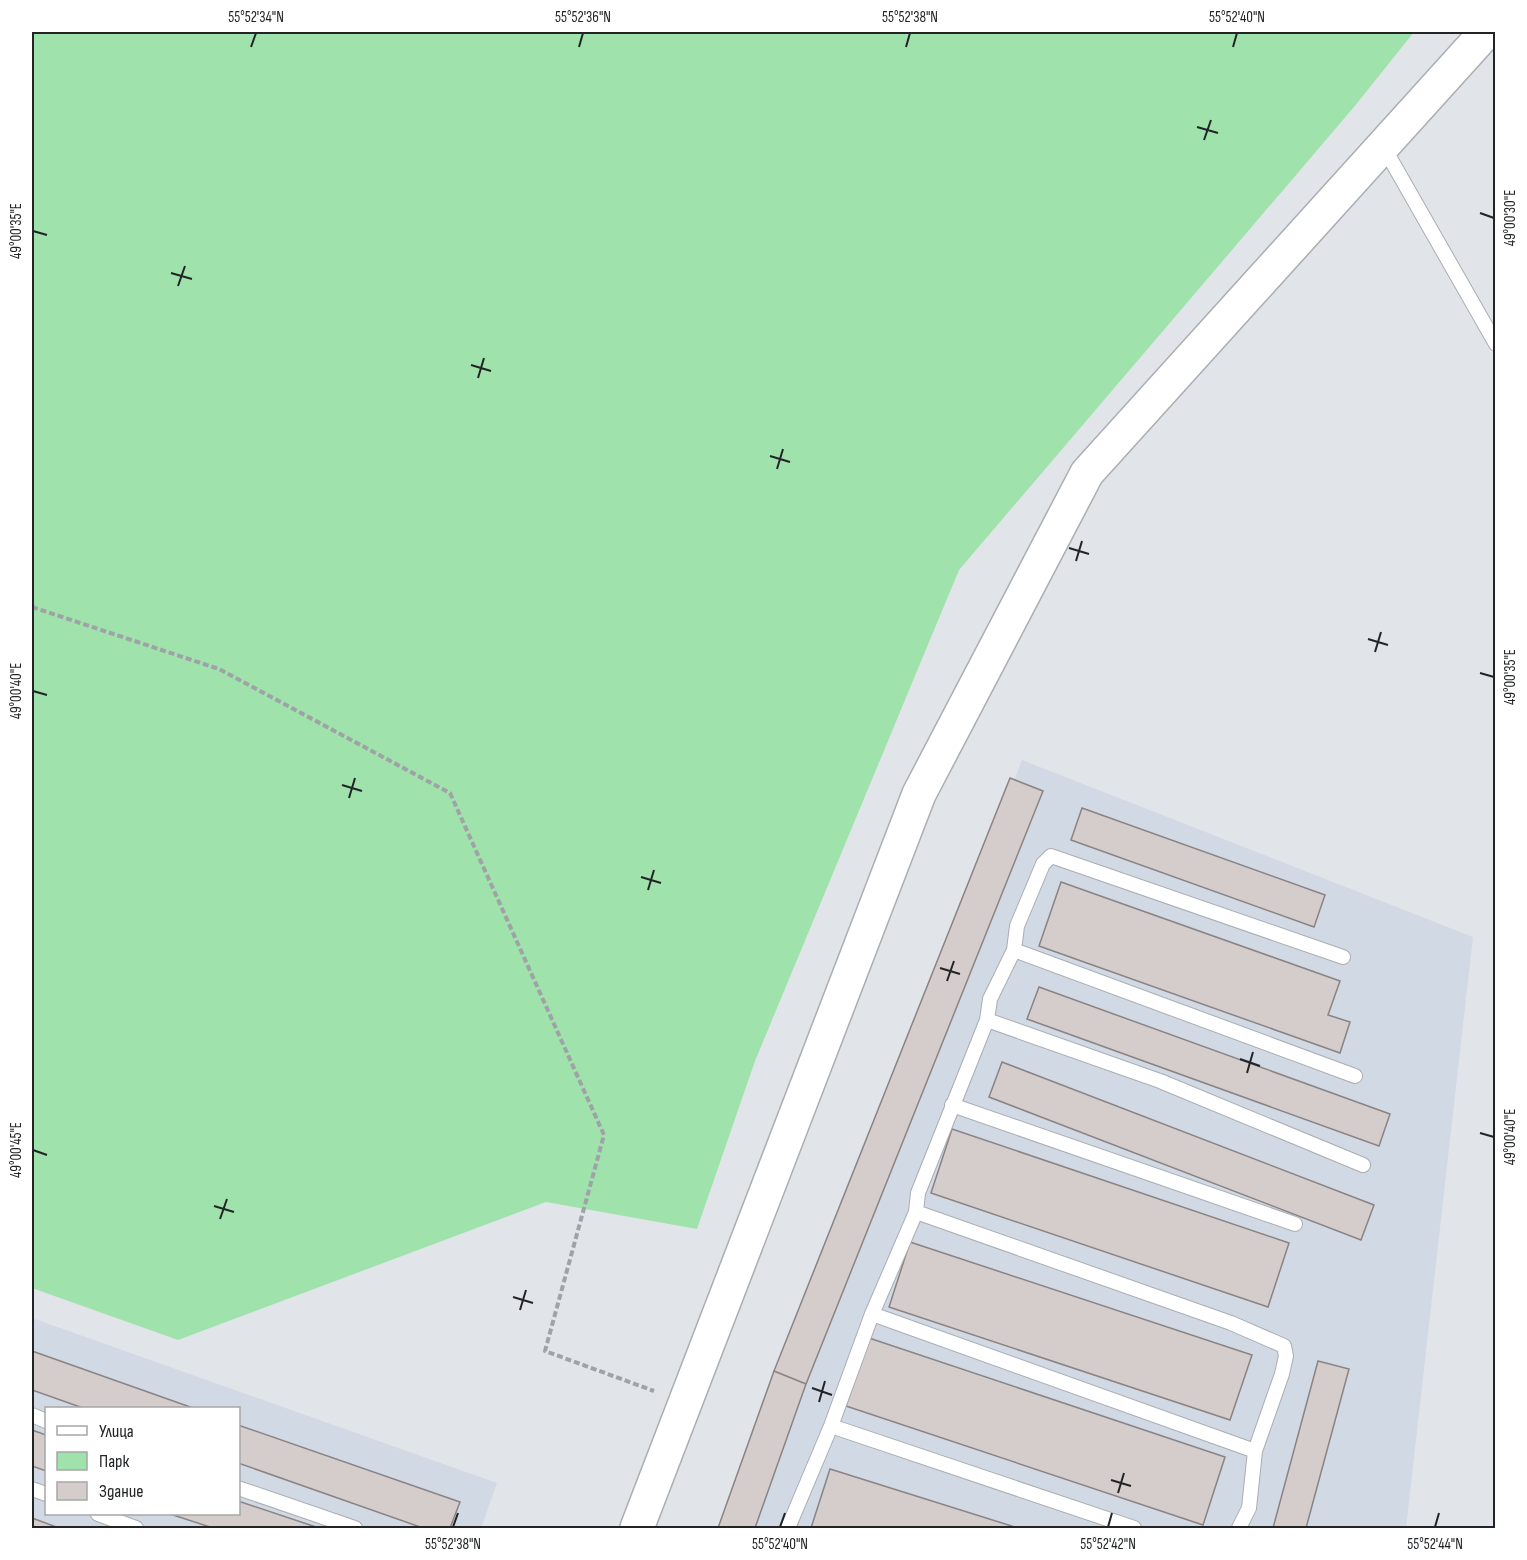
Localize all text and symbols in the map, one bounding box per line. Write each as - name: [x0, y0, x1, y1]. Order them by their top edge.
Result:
- text: 55°52'34"N: [228, 8, 284, 27]
- text: 55°52'36"N: [555, 8, 611, 27]
- text: 55°52'38"N: [882, 8, 938, 27]
- text: 55°52'40"N: [1209, 8, 1265, 27]
- text: 49°00'30"E: [1501, 190, 1520, 246]
- text: 49°00'35"E: [7, 203, 26, 259]
- text: 49°00'35"E: [1501, 649, 1520, 705]
- text: 49°00'40"E: [7, 663, 26, 719]
- text: 49°00'40"E: [1501, 1109, 1520, 1165]
- text: 49°00'45"E: [7, 1122, 26, 1178]
- legend: [45, 1407, 240, 1515]
- text: Улица: [99, 1421, 134, 1442]
- text: Парк: [99, 1451, 130, 1472]
- text: Здание: [99, 1481, 144, 1502]
- text: 55°52'38"N: [425, 1535, 481, 1554]
- text: 55°52'40"N: [752, 1535, 808, 1554]
- text: 55°52'42"N: [1080, 1535, 1136, 1554]
- text: 55°52'44"N: [1407, 1535, 1463, 1554]

